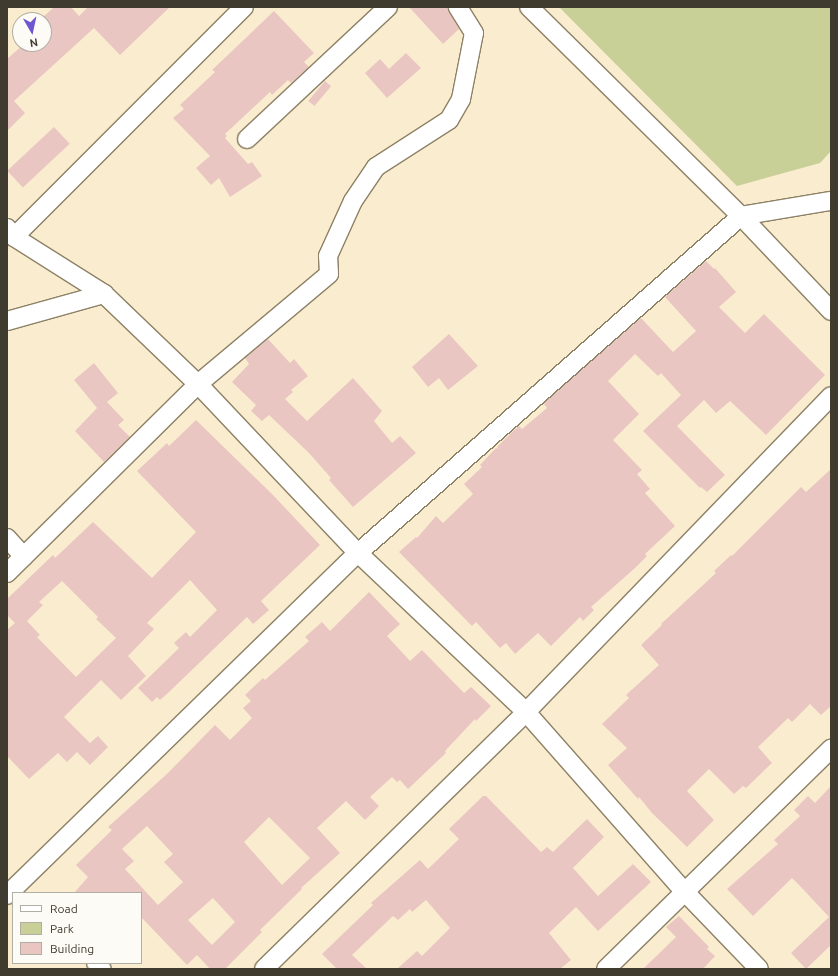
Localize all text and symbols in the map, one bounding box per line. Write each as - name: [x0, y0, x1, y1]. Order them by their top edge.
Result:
- north arrow: [12, 12, 52, 52]
- text: N: [29, 36, 39, 49]
- legend: [12, 892, 142, 964]
- text: Road: [50, 902, 78, 915]
- text: Park: [50, 922, 74, 935]
- text: Building: [50, 942, 94, 955]

